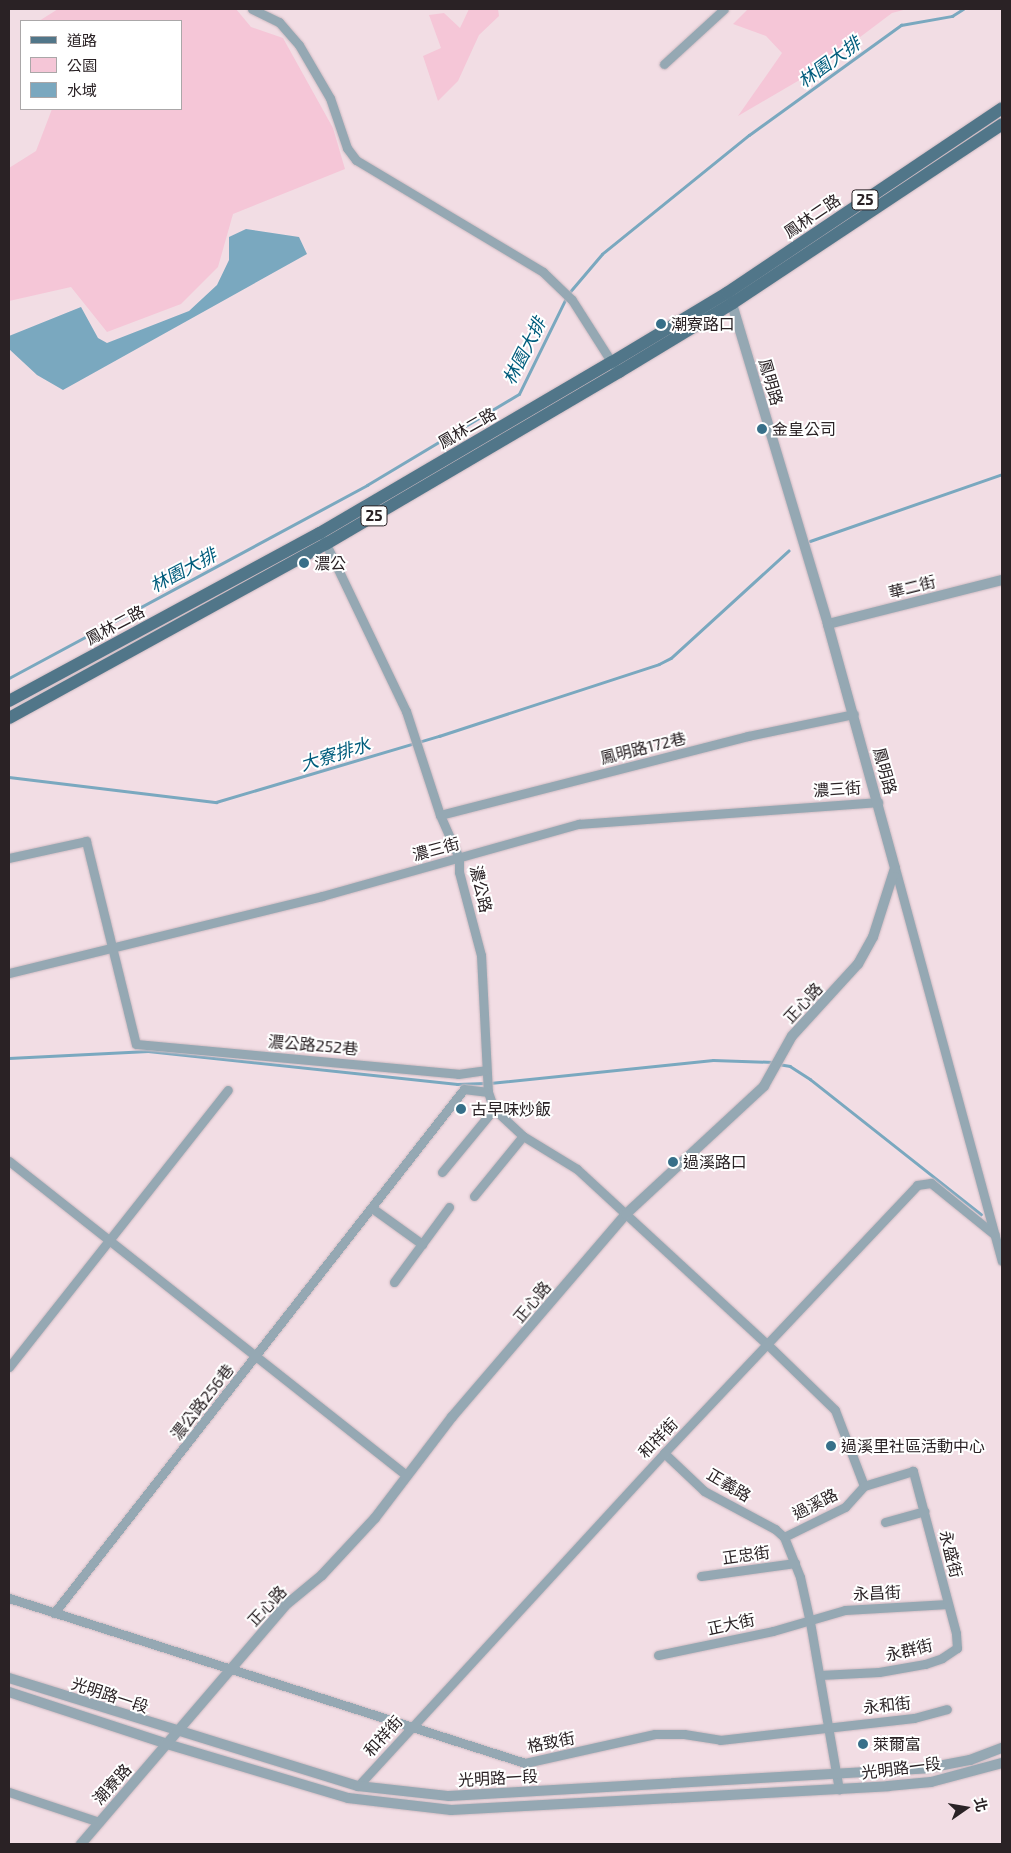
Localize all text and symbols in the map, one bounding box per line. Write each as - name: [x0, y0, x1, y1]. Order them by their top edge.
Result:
- legend: [20, 20, 182, 110]
- text: 道路: [67, 31, 97, 49]
- water label: 林園大排: [794, 32, 864, 92]
- text: 公園: [67, 56, 97, 74]
- text: 水域: [67, 81, 97, 99]
- road number: 25: [851, 188, 879, 212]
- street label: 鳳林二路: [780, 190, 844, 242]
- water label: 林園大排: [498, 314, 550, 388]
- place label: 潮寮路口: [671, 314, 735, 334]
- marker: 潮寮路口: [655, 318, 667, 330]
- street label: 鳳明路: [755, 356, 787, 408]
- street label: 鳳林二路: [434, 404, 500, 452]
- place label: 金皇公司: [772, 419, 836, 439]
- marker: 金皇公司: [756, 423, 768, 435]
- road number: 25: [360, 504, 388, 528]
- water label: 林園大排: [146, 544, 220, 596]
- place label: 濃公: [314, 553, 346, 573]
- marker: 濃公: [298, 557, 310, 569]
- street label: 華二街: [886, 572, 938, 602]
- street label: 鳳林二路: [82, 602, 148, 648]
- street label: 鳳明路172巷: [598, 728, 688, 768]
- water label: 大寮排水: [297, 733, 373, 775]
- street label: 鳳明路: [870, 745, 900, 797]
- street label: 濃三街: [812, 778, 862, 800]
- street label: 濃三街: [410, 834, 462, 864]
- street label: 濃公路: [466, 863, 496, 915]
- street label: 正心路: [780, 979, 826, 1027]
- street label: 濃公路252巷: [267, 1031, 359, 1059]
- place label: 古早味炒飯: [471, 1099, 551, 1119]
- marker: 古早味炒飯: [455, 1103, 467, 1115]
- place label: 過溪路口: [683, 1152, 747, 1172]
- marker: 過溪路口: [667, 1156, 679, 1168]
- street label: 正心路: [509, 1277, 555, 1327]
- street label: 濃公路256巷: [167, 1360, 237, 1444]
- street label: 和祥街: [634, 1414, 682, 1462]
- place label: 過溪里社區活動中心: [841, 1436, 985, 1456]
- marker: 過溪里社區活動中心: [825, 1440, 837, 1452]
- street label: 正義路: [703, 1464, 755, 1506]
- street label: 過溪路: [789, 1485, 841, 1523]
- street label: 永盛街: [936, 1528, 966, 1580]
- street label: 正忠街: [721, 1542, 771, 1568]
- street label: 正心路: [244, 1582, 290, 1630]
- street label: 永昌街: [853, 1582, 901, 1604]
- street label: 正大街: [706, 1610, 756, 1638]
- street label: 永群街: [883, 1635, 935, 1665]
- street label: 光明路一段: [69, 1674, 151, 1716]
- street label: 永和街: [862, 1693, 912, 1717]
- street label: 和祥街: [360, 1712, 406, 1760]
- street label: 格致街: [526, 1728, 576, 1756]
- place label: 萊爾富: [873, 1734, 921, 1754]
- marker: 萊爾富: [857, 1738, 869, 1750]
- street label: 光明路一段: [860, 1754, 942, 1782]
- street label: 潮寮路: [89, 1760, 135, 1808]
- street label: 光明路一段: [458, 1766, 538, 1790]
- north arrow: [941, 1783, 991, 1833]
- text: 北: [971, 1796, 991, 1813]

